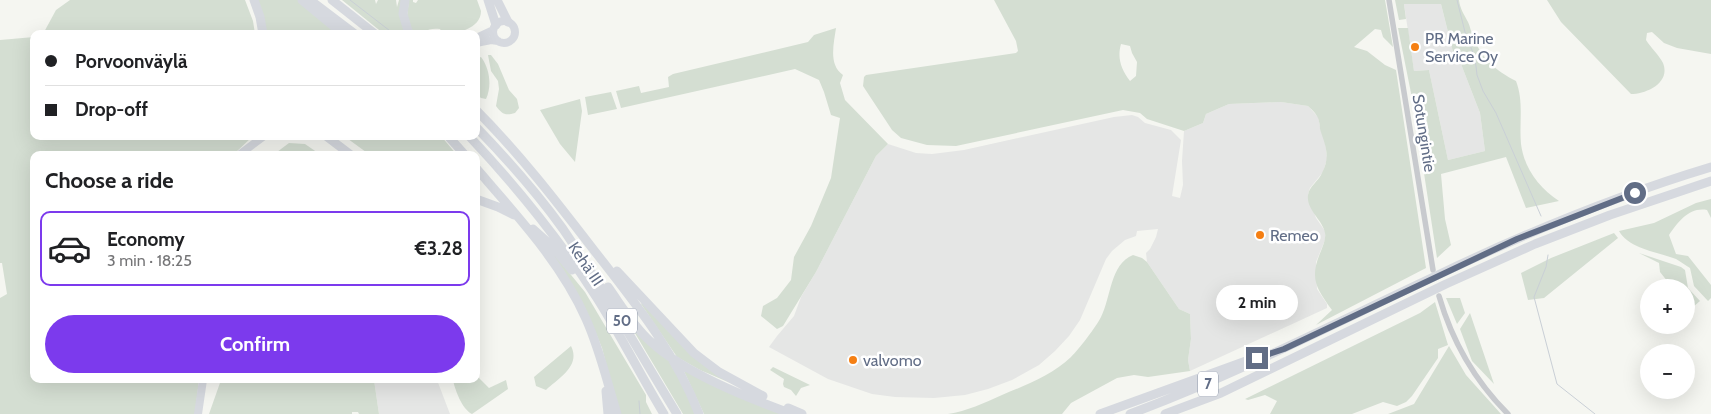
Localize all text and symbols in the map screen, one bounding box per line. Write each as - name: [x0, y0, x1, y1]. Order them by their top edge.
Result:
- place label: PR Marine Service Oy: [1425, 29, 1498, 66]
- marker: PR Marine Service Oy: [1409, 41, 1421, 53]
- text: Porvoonväylä: [75, 50, 187, 73]
- street label: Sotungintie: [1408, 93, 1440, 173]
- text: Drop-off: [75, 98, 148, 121]
- text: Choose a ride: [45, 167, 174, 194]
- route start: [1624, 182, 1646, 204]
- icon: car: [47, 226, 92, 271]
- place label: Remeo: [1270, 226, 1319, 245]
- text: Economy: [107, 228, 185, 251]
- marker: Remeo: [1254, 229, 1266, 241]
- text: €3.28: [415, 237, 463, 260]
- street label: Kehä III: [564, 238, 608, 290]
- text: 3 min · 18:25: [107, 251, 192, 270]
- map controls: [1640, 279, 1695, 399]
- button: +: [1640, 279, 1695, 334]
- callout: 2 min: [1216, 286, 1298, 320]
- text: 2 min: [1238, 293, 1276, 312]
- road number: 50: [607, 308, 637, 334]
- button: Confirm: [45, 315, 465, 373]
- button: −: [1640, 344, 1695, 399]
- route end: [1246, 347, 1268, 369]
- place label: valvomo: [863, 351, 922, 370]
- marker: valvomo: [847, 354, 859, 366]
- road number: 7: [1198, 372, 1218, 396]

